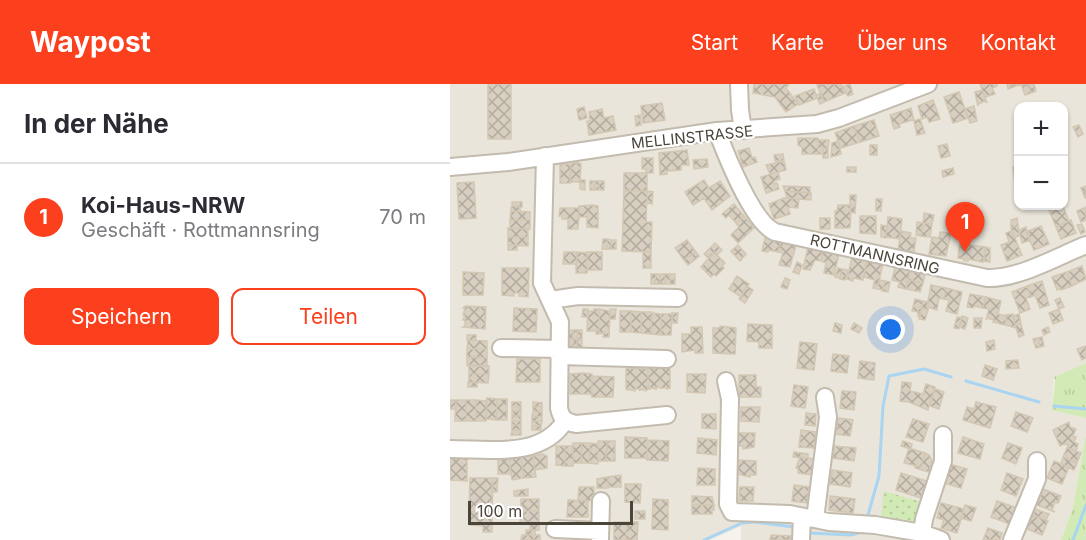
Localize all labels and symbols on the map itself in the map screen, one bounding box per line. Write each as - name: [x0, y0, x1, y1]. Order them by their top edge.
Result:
- street label: MELLINSTRASSE: [630, 121, 754, 153]
- pin: 1: [946, 202, 984, 252]
- street label: ROTTMANNSRING: [808, 230, 942, 278]
- your location: [876, 315, 905, 344]
- scale bar: [468, 498, 633, 526]

